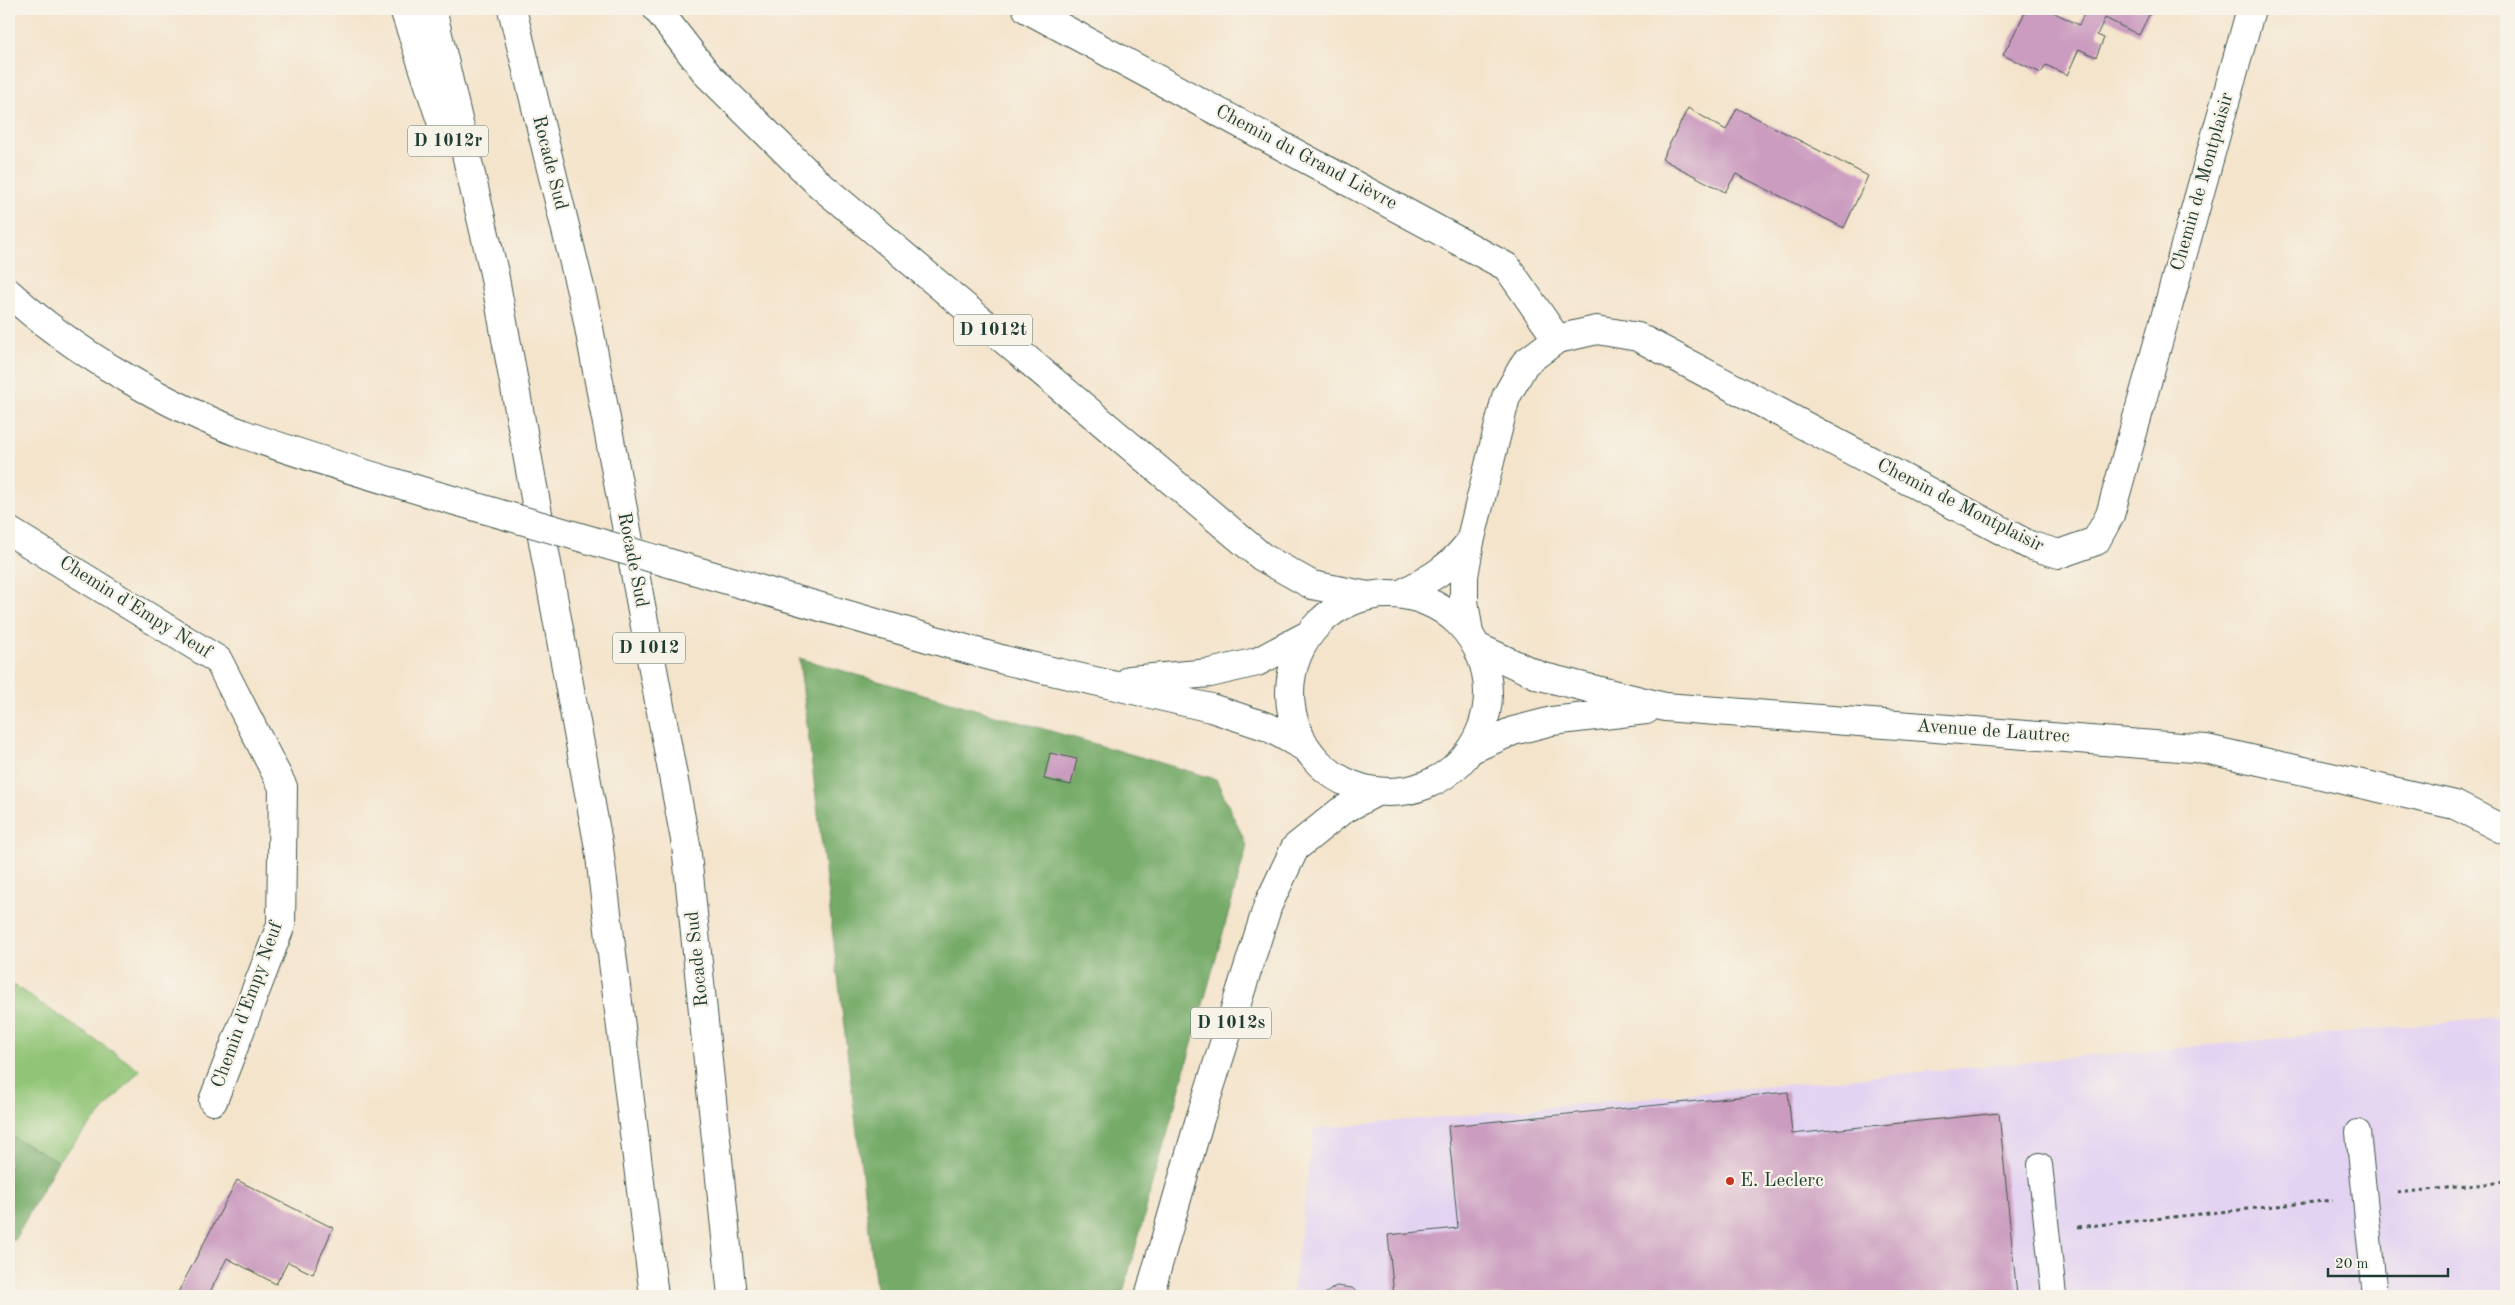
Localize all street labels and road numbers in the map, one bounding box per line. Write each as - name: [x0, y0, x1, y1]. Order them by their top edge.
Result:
- street label: Chemin de Montplaisir: [2168, 91, 2238, 273]
- street label: Chemin du Grand Lièvre: [1212, 102, 1400, 214]
- street label: Rocade Sud: [528, 114, 570, 212]
- road number: D 1012r: [408, 125, 488, 156]
- road number: D 1012t: [954, 314, 1032, 346]
- street label: Chemin de Montplaisir: [1873, 456, 2047, 556]
- street label: Rocade Sud: [613, 511, 651, 609]
- street label: Chemin d'Empy Neuf: [56, 553, 215, 663]
- road number: D 1012: [613, 632, 685, 664]
- street label: Avenue de Lautrec: [1916, 717, 2070, 747]
- street label: Rocade Sud: [683, 910, 712, 1008]
- street label: Chemin d'Empy Neuf: [209, 919, 287, 1091]
- road number: D 1012s: [1191, 1008, 1271, 1038]

